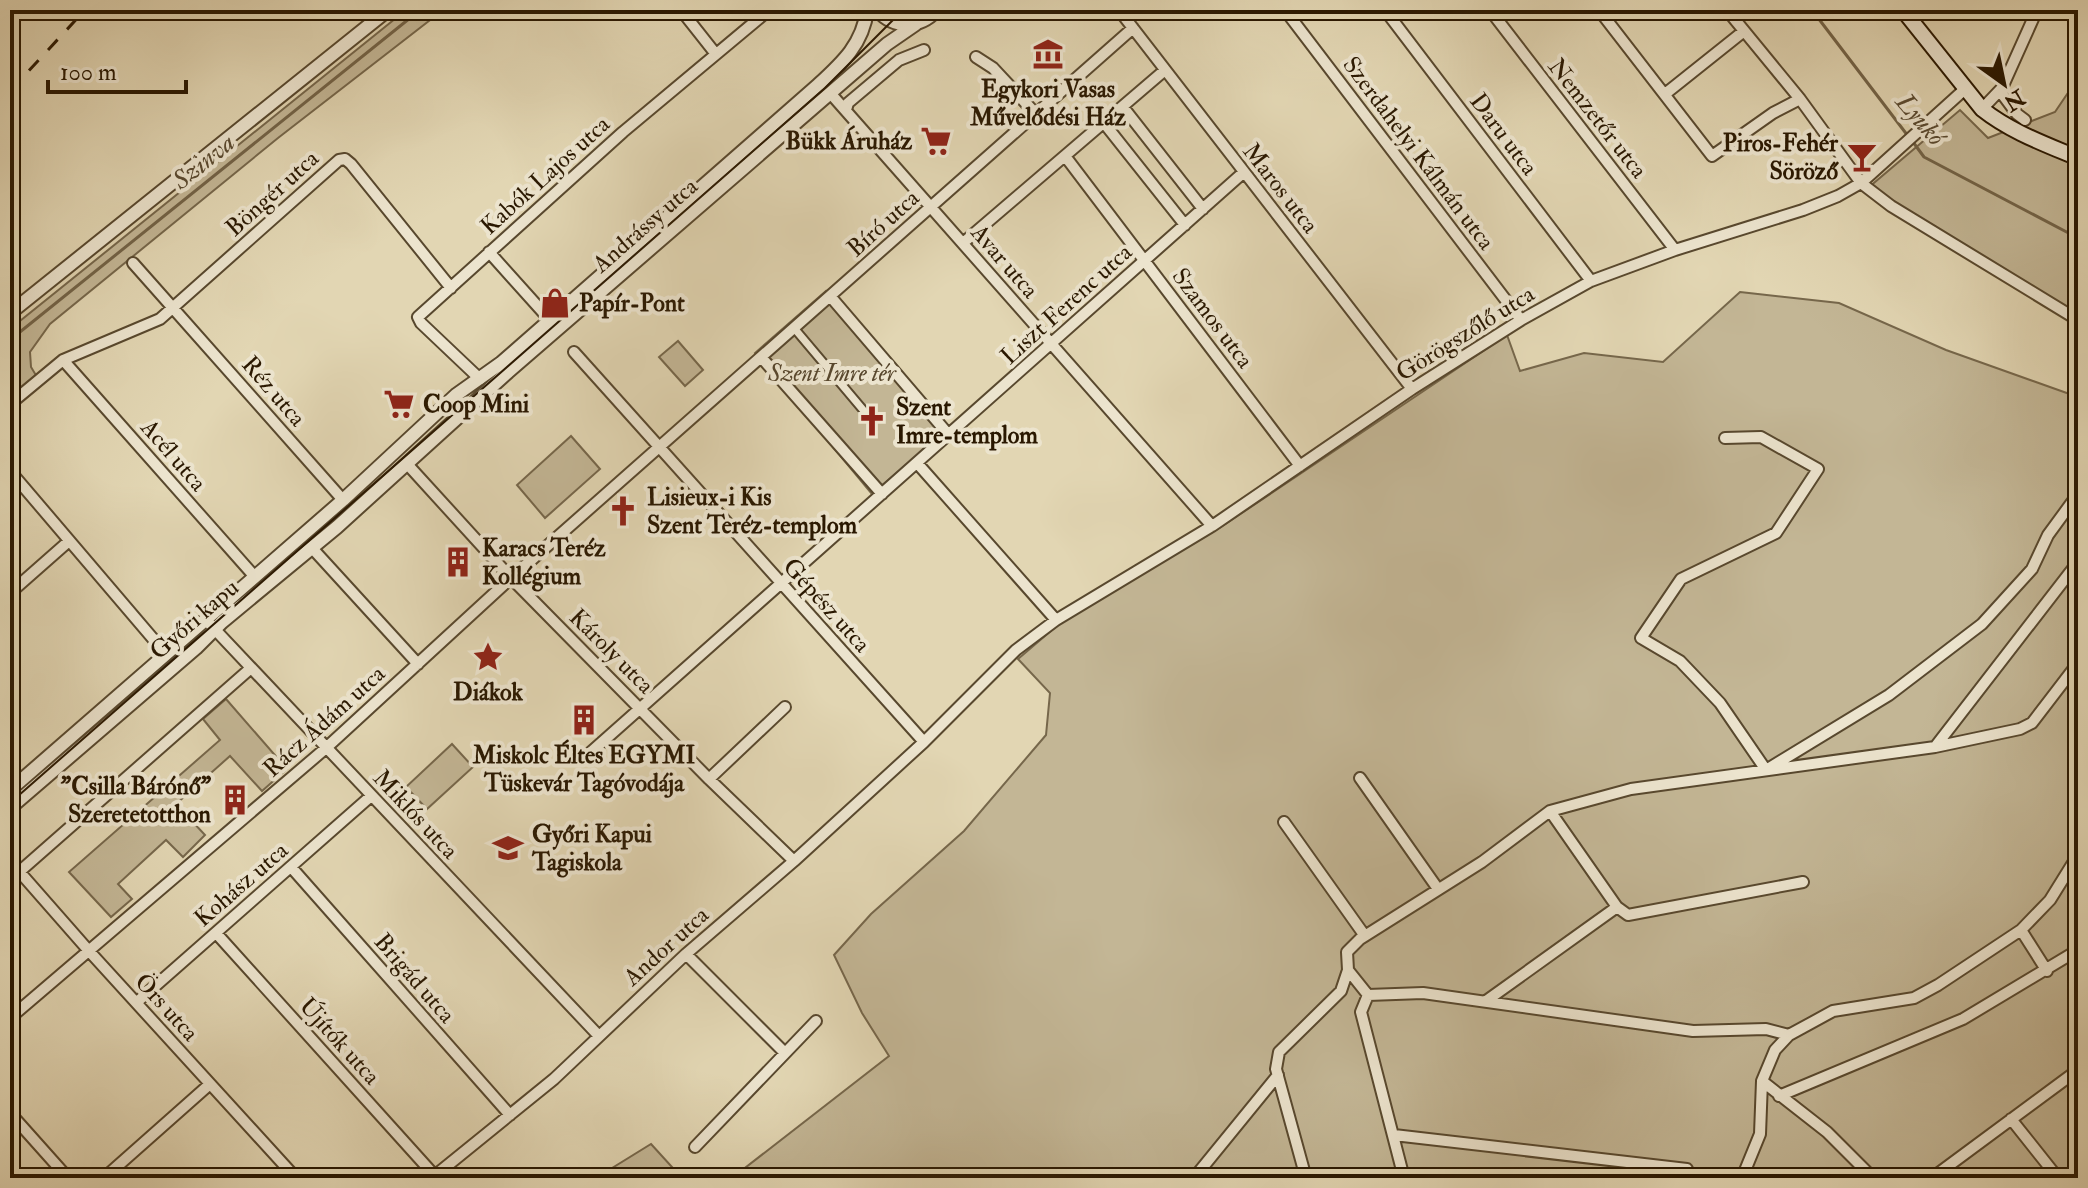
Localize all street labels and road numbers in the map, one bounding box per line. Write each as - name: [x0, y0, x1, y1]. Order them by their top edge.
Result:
- street label: Szerdahelyi Kálmán utca: [1336, 50, 1502, 257]
- street label: Nemzetőr utca: [1541, 52, 1655, 186]
- street label: Daru utca: [1463, 87, 1545, 183]
- street label: Kabók Lajos utca: [474, 108, 617, 242]
- street label: Maros utca: [1236, 137, 1326, 241]
- street label: Böngér utca: [219, 143, 326, 243]
- street label: Andrássy utca: [585, 170, 705, 280]
- street label: Bíró utca: [841, 182, 927, 264]
- street label: Avar utca: [963, 217, 1046, 306]
- street label: Liszt Ferenc utca: [994, 236, 1139, 372]
- street label: Szamos utca: [1165, 262, 1261, 376]
- street label: Görögszőlő utca: [1390, 278, 1541, 388]
- street label: Réz utca: [235, 350, 313, 434]
- street label: Acél utca: [133, 412, 214, 499]
- street label: Gépész utca: [776, 552, 878, 660]
- street label: Győri kapu: [143, 572, 245, 667]
- street label: Károly utca: [562, 602, 662, 701]
- street label: Rácz Ádám utca: [256, 657, 393, 784]
- street label: Miklós utca: [366, 763, 466, 867]
- street label: Kohász utca: [188, 834, 296, 934]
- street label: Andor utca: [616, 899, 716, 994]
- street label: Brigád utca: [367, 927, 463, 1031]
- street label: Örs utca: [128, 967, 206, 1049]
- street label: Újítók utca: [292, 990, 388, 1092]

